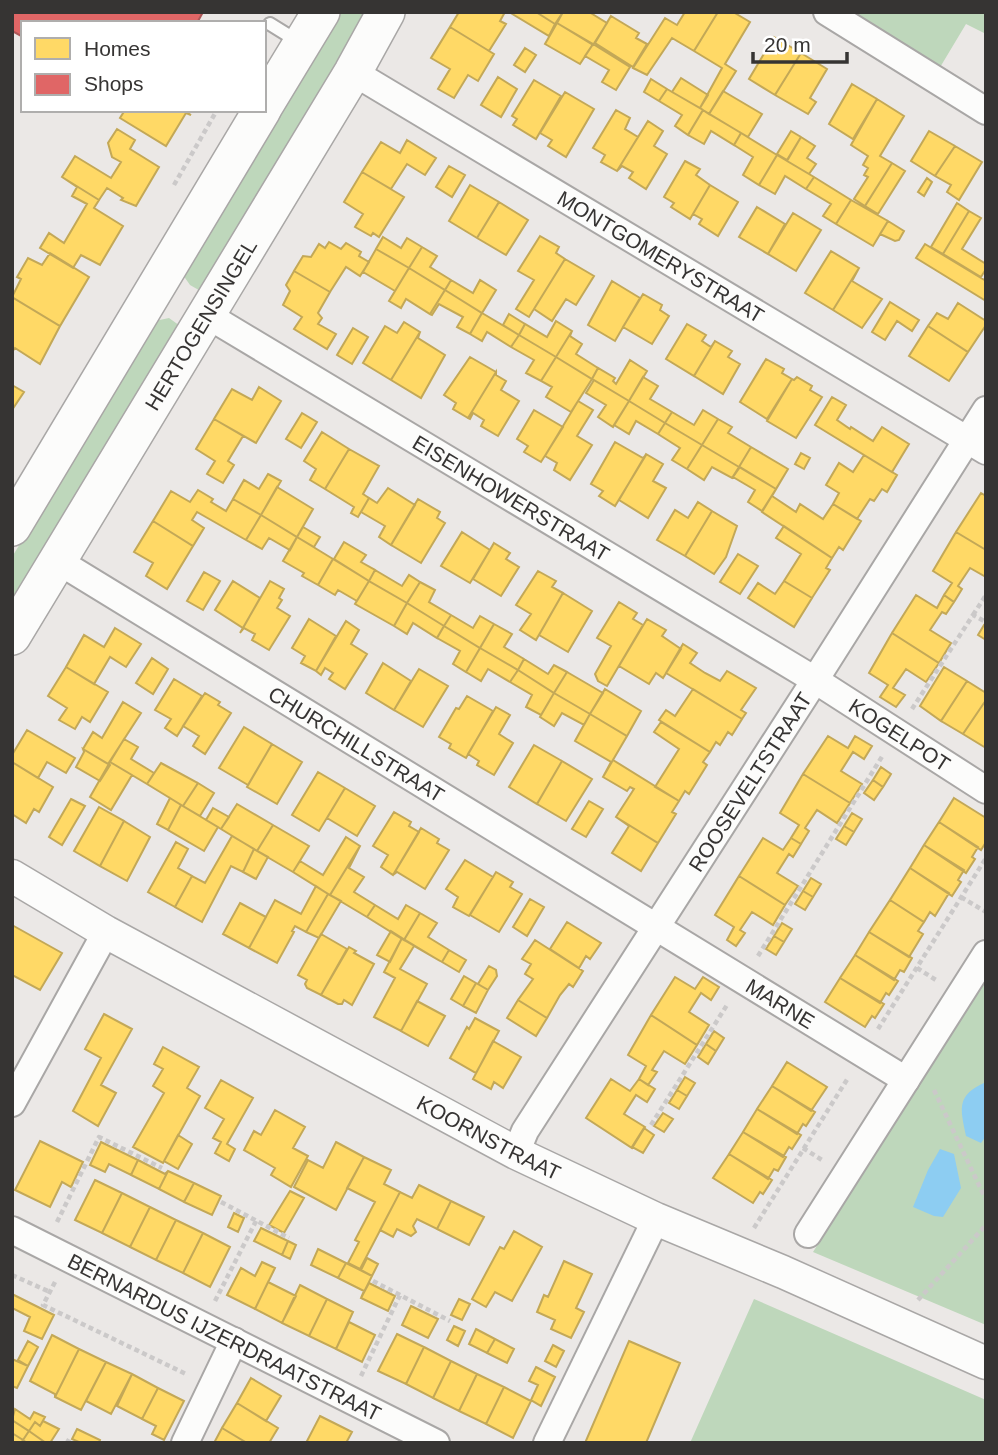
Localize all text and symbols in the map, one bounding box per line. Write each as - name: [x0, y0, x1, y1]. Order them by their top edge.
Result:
- legend: [21, 21, 266, 112]
- scale bar: [753, 21, 848, 65]
- text: 20 m: [764, 33, 811, 56]
- text: Homes: [84, 37, 151, 60]
- text: Shops: [84, 72, 144, 95]
- street label: MONTGOMERYSTRAAT: [554, 186, 768, 327]
- street label: HERTOGENSINGEL: [140, 235, 261, 414]
- street label: EISENHOWERSTRAAT: [409, 430, 614, 566]
- street label: CHURCHILLSTRAAT: [265, 681, 449, 806]
- street label: ROOSEVELTSTRAAT: [684, 688, 816, 876]
- street label: KOGELPOT: [845, 694, 955, 776]
- street label: MARNE: [742, 974, 819, 1033]
- street label: KOORNSTRAAT: [413, 1091, 564, 1184]
- street label: BERNARDUS IJZERDRAATSTRAAT: [64, 1249, 385, 1425]

